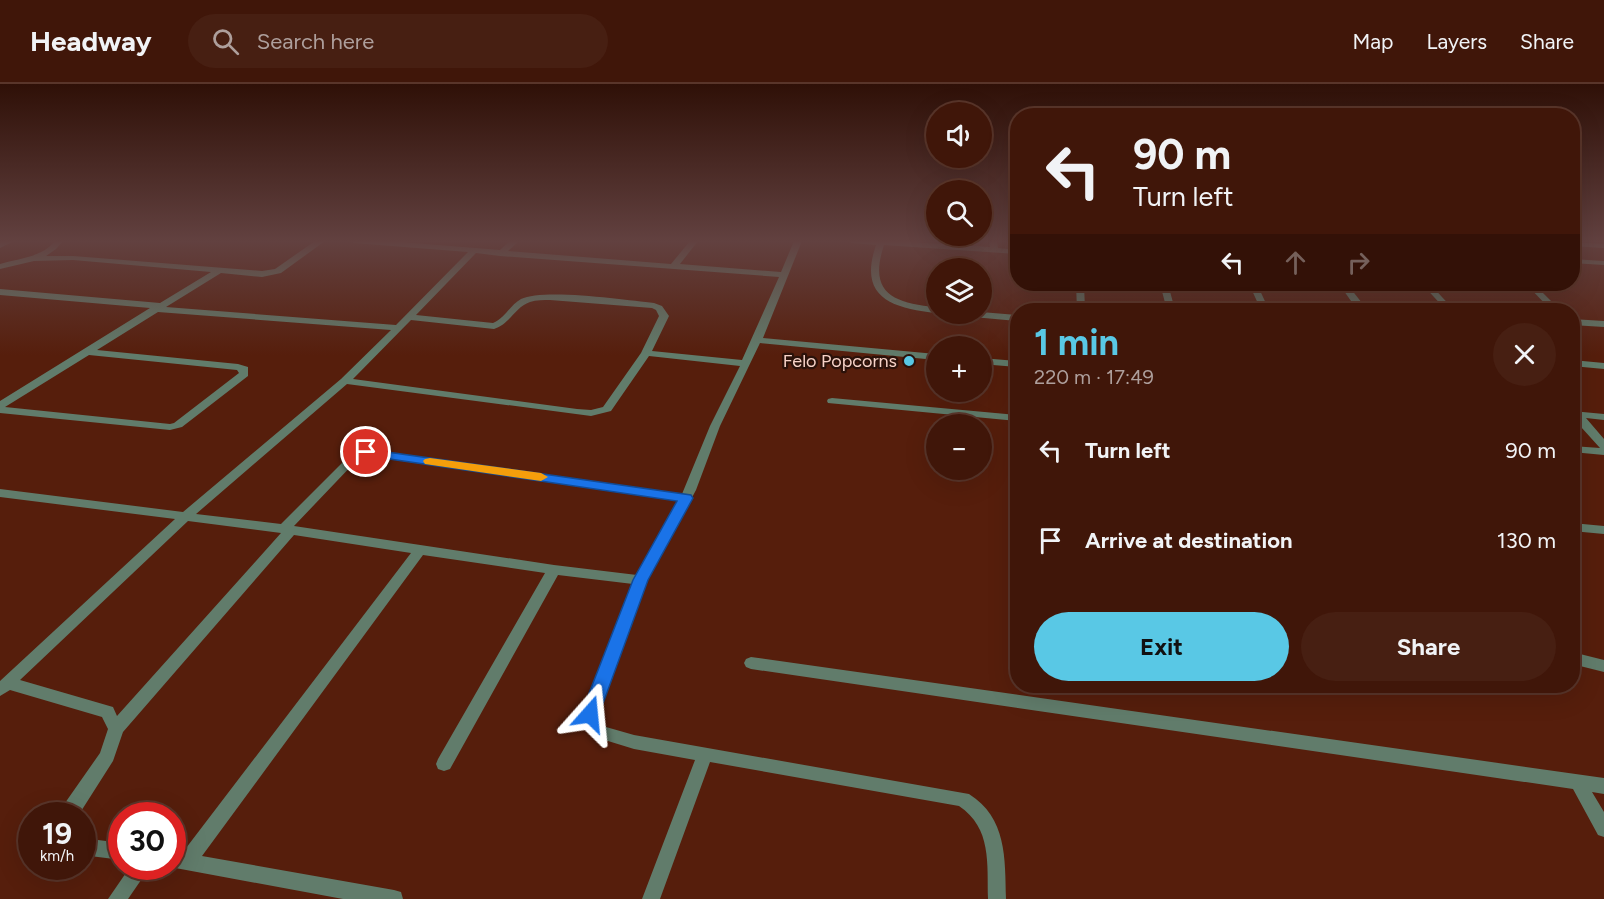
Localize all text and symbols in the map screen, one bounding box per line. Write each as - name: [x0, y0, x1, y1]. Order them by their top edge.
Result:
- search box: [188, 14, 608, 68]
- text: Headway: [30, 24, 152, 58]
- icon: search: [209, 25, 242, 58]
- text: Search here: [257, 28, 374, 55]
- text: Map: [1353, 29, 1393, 54]
- text: Layers: [1426, 29, 1487, 54]
- text: Share: [1520, 29, 1574, 54]
- map controls: [926, 102, 992, 480]
- button: sound: [926, 102, 992, 168]
- text: 90 m: [1133, 129, 1231, 180]
- icon: left: [1034, 132, 1112, 210]
- button: search: [926, 180, 992, 246]
- text: Turn left: [1133, 180, 1233, 213]
- icon: left: [1216, 246, 1249, 279]
- icon: ahead: [1279, 246, 1312, 279]
- icon: right: [1342, 246, 1375, 279]
- button: layers: [926, 258, 992, 324]
- text: 1 min: [1034, 321, 1119, 364]
- button: close: [1493, 323, 1556, 386]
- button: +: [926, 336, 992, 402]
- place label: Felo Popcorns: [783, 350, 897, 372]
- marker: Felo Popcorns: [902, 354, 916, 368]
- text: 220 m · 17:49: [1034, 365, 1154, 389]
- button: −: [926, 414, 992, 480]
- pin: [340, 426, 391, 477]
- icon: left: [1034, 434, 1067, 467]
- icon: arrive: [349, 435, 382, 468]
- text: Turn left: [1085, 437, 1171, 464]
- text: 90 m: [1505, 437, 1556, 464]
- icon: arrive: [1034, 524, 1067, 557]
- text: Arrive at destination: [1085, 527, 1293, 554]
- text: 130 m: [1497, 527, 1556, 554]
- button: Exit: [1034, 612, 1289, 681]
- button: Share: [1301, 612, 1556, 681]
- position arrow: [558, 682, 622, 746]
- speed limit sign: 30: [108, 802, 186, 880]
- text: 19: [42, 815, 72, 852]
- text: km/h: [40, 847, 74, 865]

